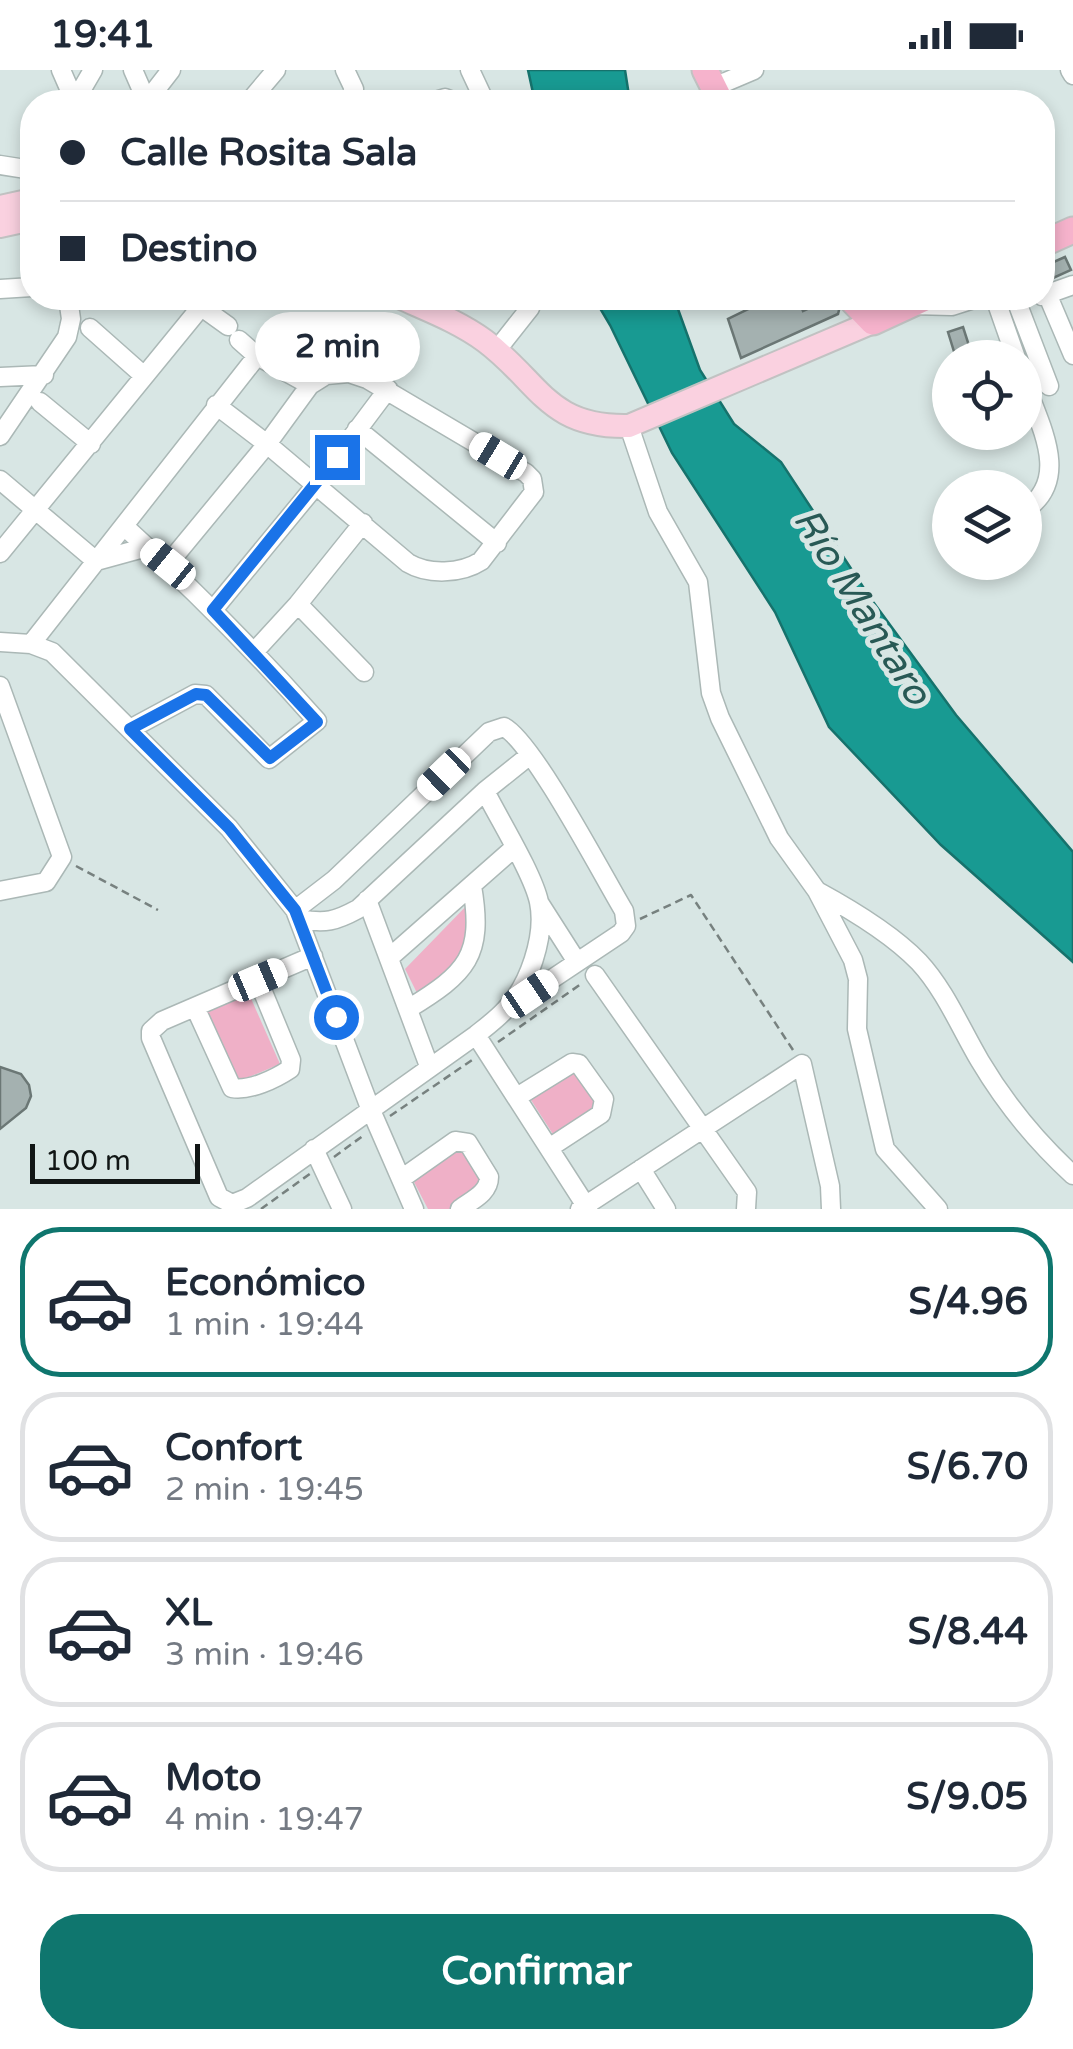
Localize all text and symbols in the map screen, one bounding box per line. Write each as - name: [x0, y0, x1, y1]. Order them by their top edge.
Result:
- text: 19:41: [50, 12, 155, 58]
- text: Calle Rosita Sala: [120, 130, 417, 176]
- text: Destino: [120, 226, 258, 272]
- callout: 2 min: [255, 312, 420, 382]
- text: 2 min: [295, 328, 380, 366]
- map controls: [932, 340, 1042, 580]
- button: locate: [932, 340, 1042, 450]
- car: [465, 428, 531, 484]
- route end: [315, 435, 360, 480]
- button: layers: [932, 470, 1042, 580]
- water label: Río Mantaro: [784, 500, 942, 715]
- car: [135, 533, 201, 595]
- car: [412, 742, 476, 806]
- car: [225, 954, 291, 1006]
- car: [497, 965, 563, 1023]
- route start: [314, 995, 359, 1040]
- scale bar: [30, 1139, 200, 1184]
- text: 100 m: [45, 1144, 131, 1178]
- icon: car: [45, 1257, 135, 1347]
- text: Económico: [165, 1260, 366, 1306]
- text: S/4.96: [909, 1279, 1028, 1325]
- text: 1 min · 19:44: [165, 1306, 364, 1344]
- icon: car: [45, 1422, 135, 1512]
- text: Confort: [165, 1425, 302, 1471]
- text: S/6.70: [907, 1444, 1028, 1490]
- text: 2 min · 19:45: [165, 1471, 364, 1509]
- icon: car: [45, 1587, 135, 1677]
- text: XL: [165, 1590, 212, 1636]
- text: S/8.44: [908, 1609, 1028, 1655]
- text: 3 min · 19:46: [165, 1636, 364, 1674]
- icon: car: [45, 1752, 135, 1842]
- text: Moto: [165, 1755, 261, 1801]
- text: S/9.05: [906, 1774, 1028, 1820]
- text: 4 min · 19:47: [165, 1801, 364, 1839]
- button: Confirmar: [40, 1914, 1033, 2029]

